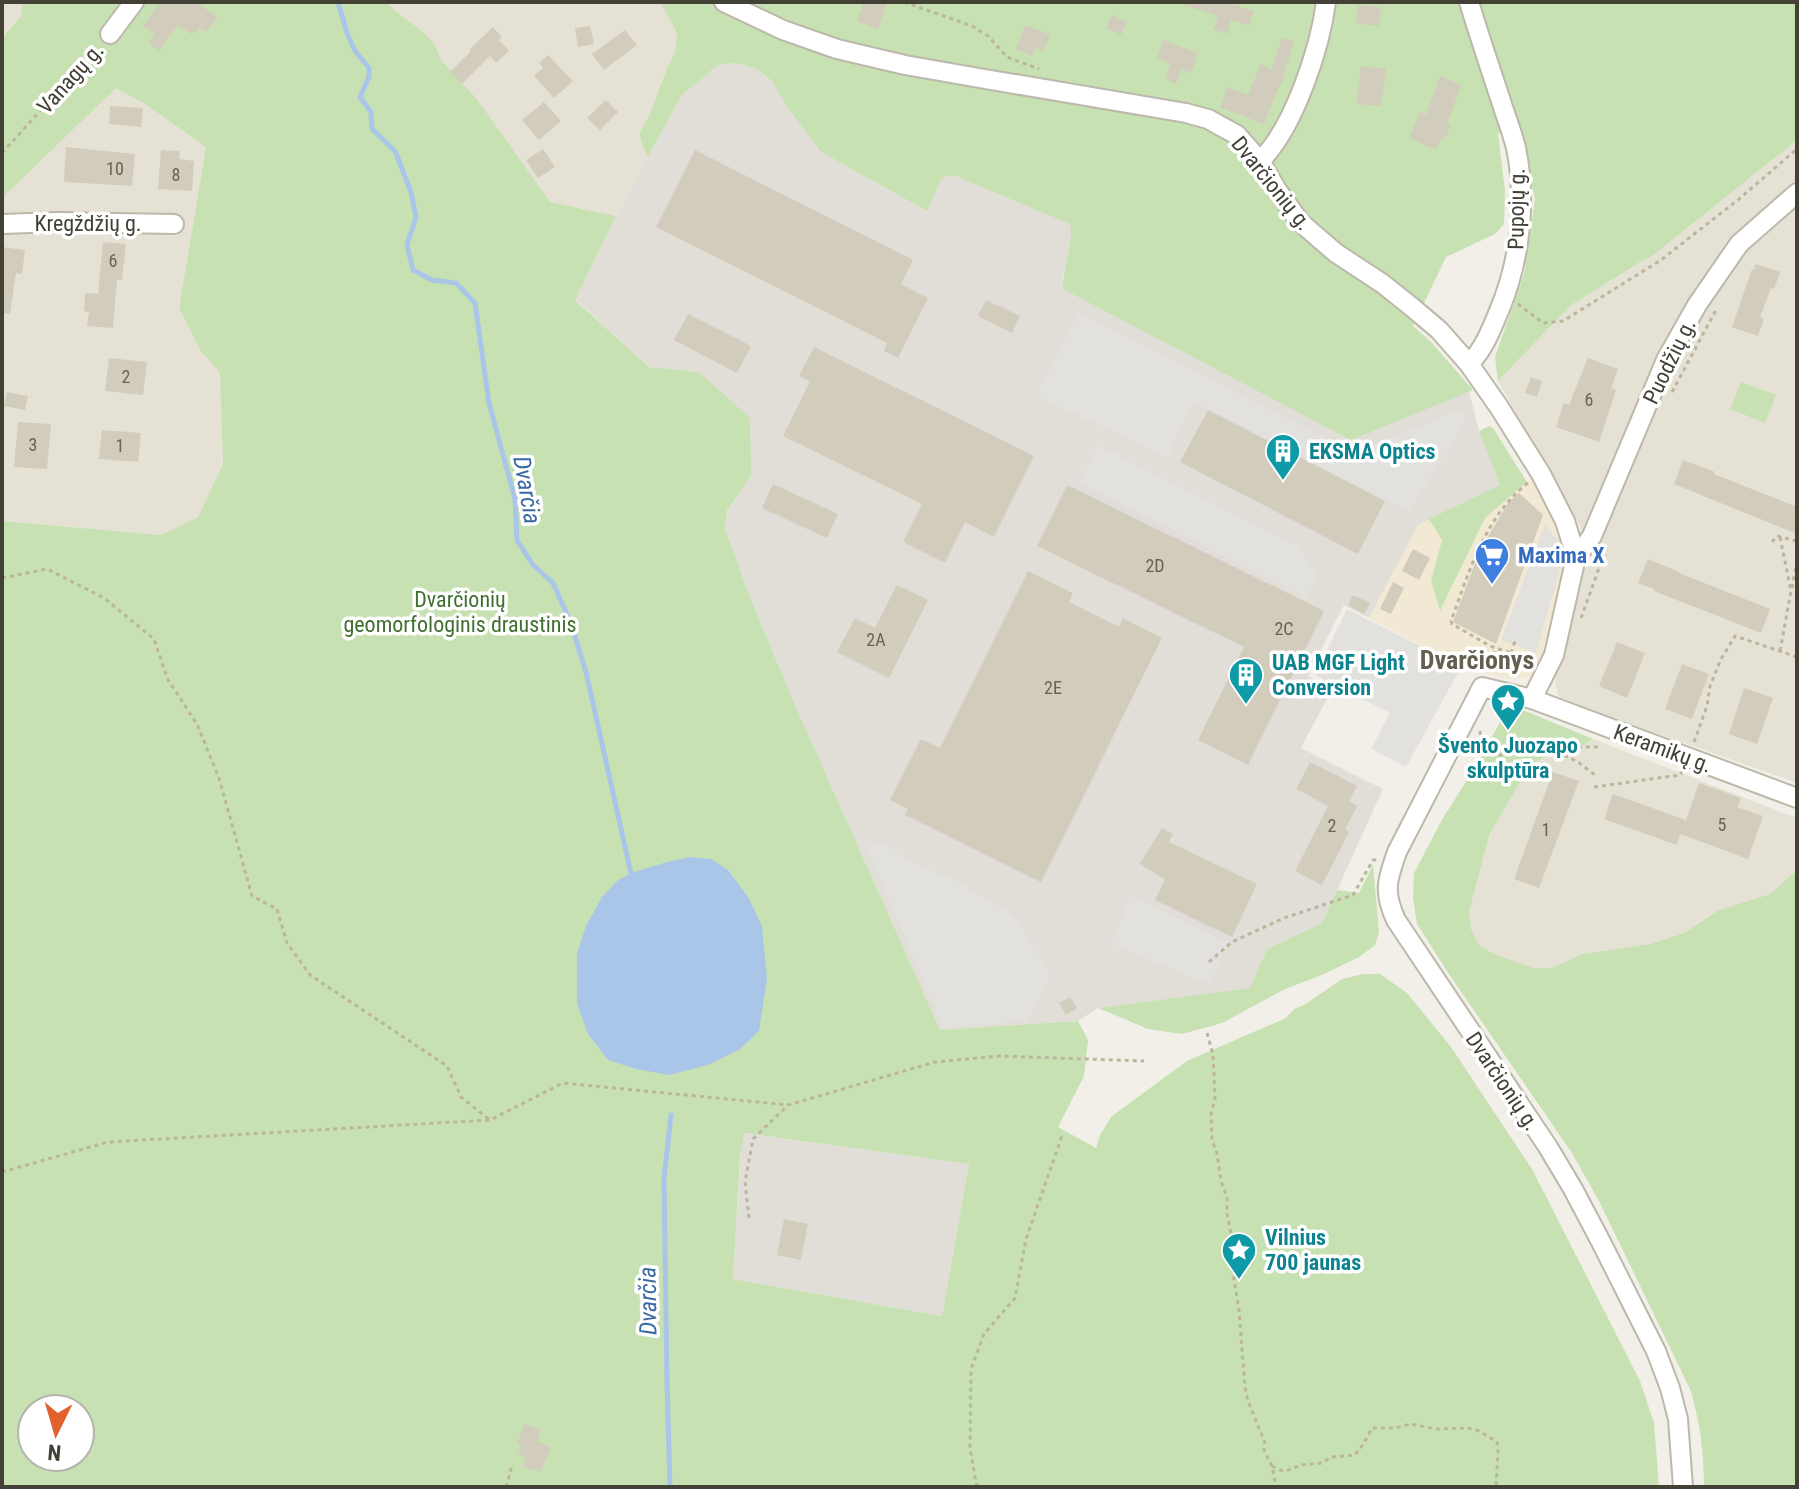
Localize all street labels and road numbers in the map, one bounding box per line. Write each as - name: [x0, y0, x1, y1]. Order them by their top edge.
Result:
- street label: Vanagų g.: [32, 38, 109, 119]
- street label: Dvarčionių g.: [1226, 131, 1317, 235]
- street label: Pupojų g.: [1503, 168, 1530, 250]
- street label: Kregždžių g.: [34, 211, 142, 236]
- street label: Puodžių g.: [1638, 314, 1701, 408]
- street label: Keramikų g.: [1610, 719, 1715, 778]
- street label: Dvarčionių g.: [1461, 1027, 1545, 1135]

